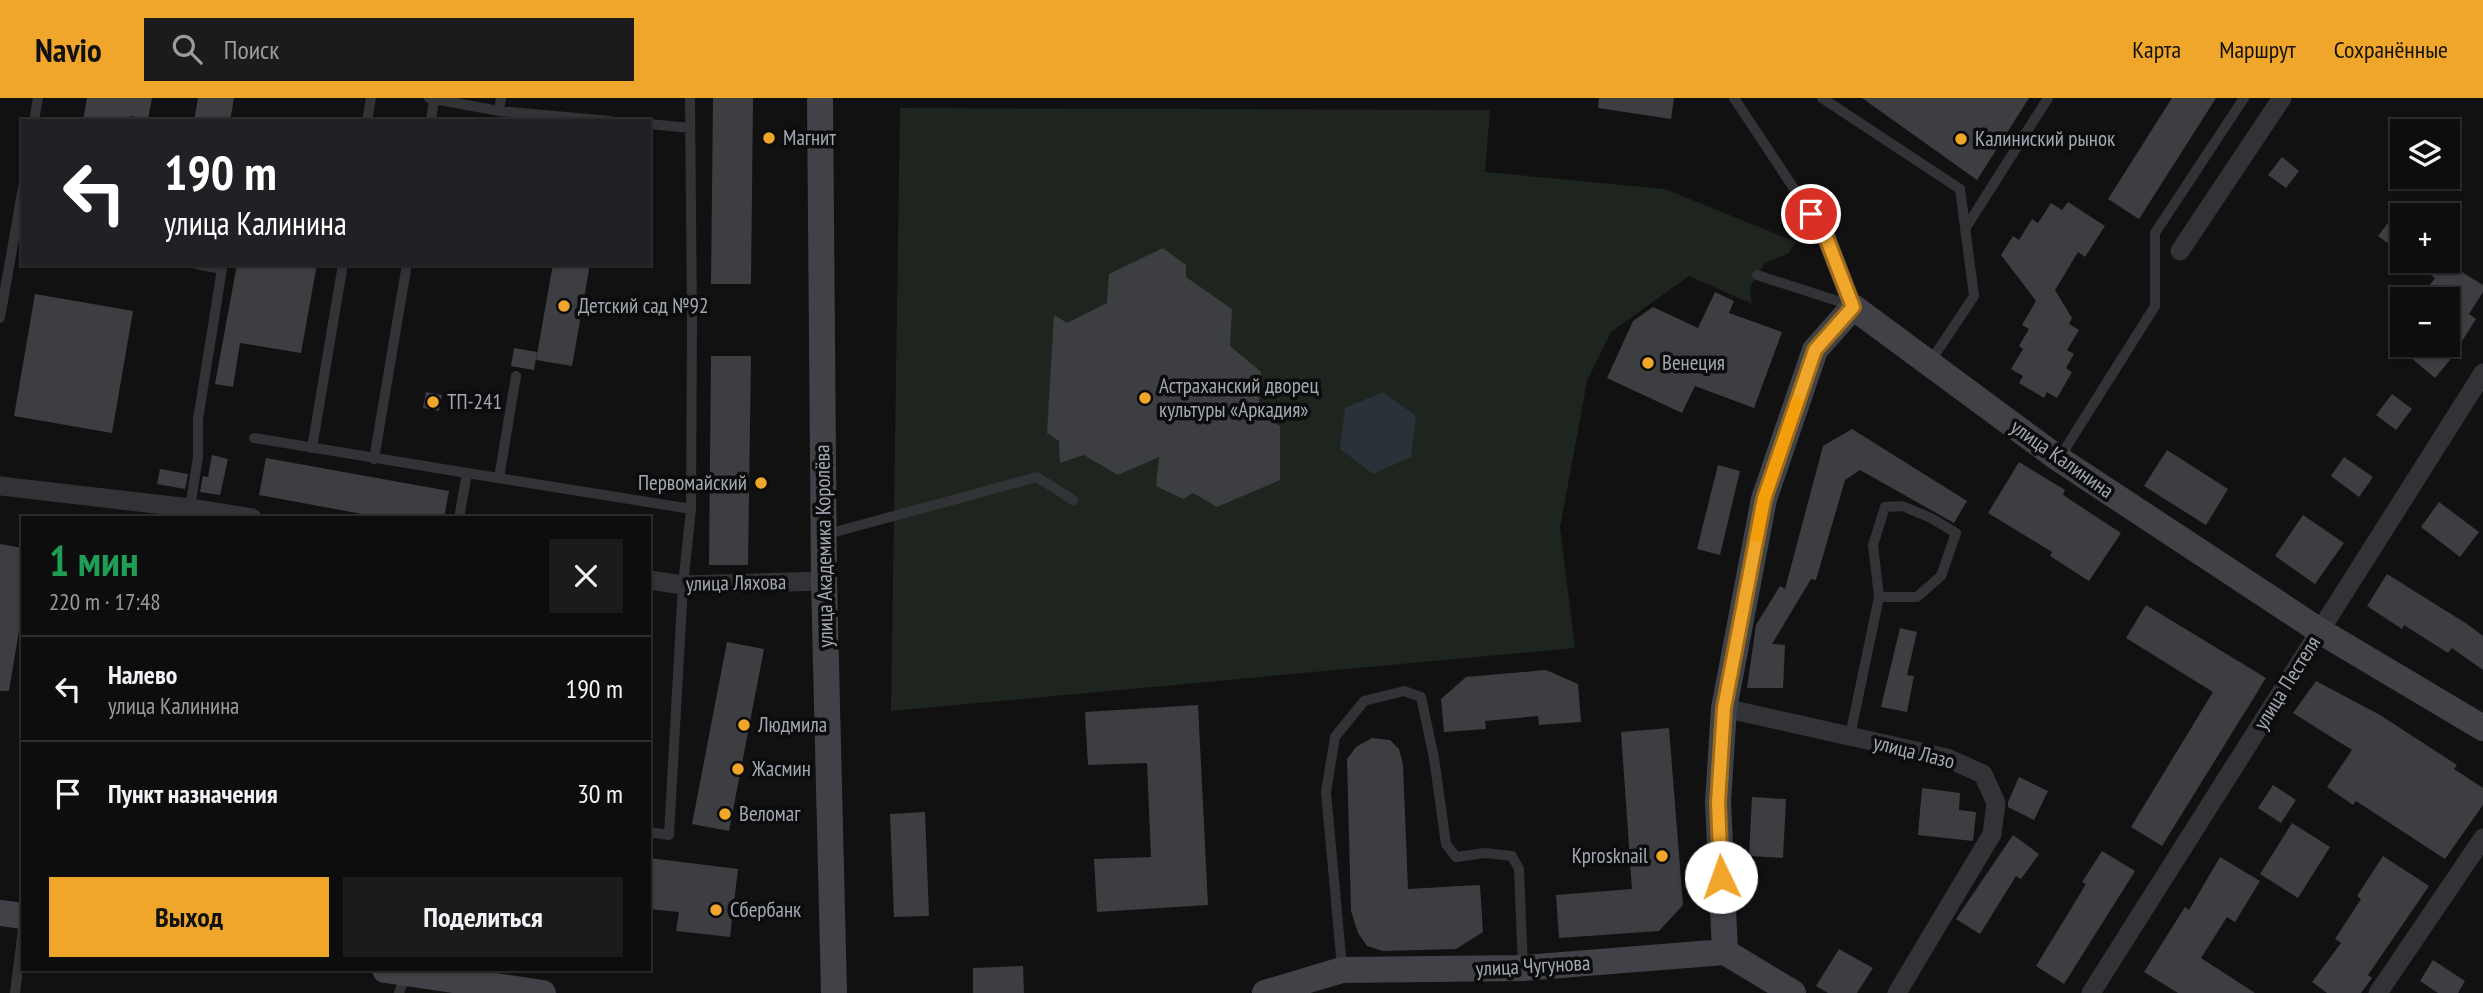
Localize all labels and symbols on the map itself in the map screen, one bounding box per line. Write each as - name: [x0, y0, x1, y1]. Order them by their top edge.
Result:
- place label: Магнит: [783, 124, 836, 151]
- place label: Калиниский рынок: [1975, 125, 2115, 152]
- marker: Магнит: [761, 130, 777, 146]
- marker: Калиниский рынок: [1953, 131, 1969, 147]
- pin: [1781, 184, 1841, 244]
- place label: Детский сад №92: [578, 292, 708, 319]
- marker: Детский сад №92: [556, 298, 572, 314]
- place label: Венеция: [1662, 349, 1725, 376]
- marker: Венеция: [1640, 355, 1656, 371]
- place label: Астраханский дворец культуры «Аркадия»: [1159, 372, 1319, 423]
- place label: ТП-241: [447, 388, 502, 415]
- marker: Астраханский дворец культуры «Аркадия»: [1137, 390, 1153, 406]
- marker: ТП-241: [425, 394, 441, 410]
- street label: улица Калинина: [2005, 413, 2119, 504]
- street label: улица Академика Королёва: [808, 444, 839, 648]
- place label: Первомайский: [638, 469, 747, 496]
- marker: Первомайский: [753, 475, 769, 491]
- street label: улица Ляхова: [686, 568, 786, 597]
- street label: улица Пестеля: [2247, 631, 2326, 735]
- place label: Людмила: [757, 711, 827, 738]
- marker: Людмила: [736, 717, 752, 733]
- street label: улица Лазо: [1871, 728, 1958, 775]
- place label: Жасмин: [751, 755, 811, 782]
- marker: Жасмин: [730, 761, 746, 777]
- place label: Веломаг: [739, 800, 801, 827]
- marker: Веломаг: [717, 806, 733, 822]
- position arrow: [1684, 840, 1758, 914]
- place label: Kprosknail: [1572, 842, 1648, 869]
- marker: Kprosknail: [1654, 848, 1670, 864]
- place label: Сбербанк: [730, 896, 801, 923]
- marker: Сбербанк: [708, 902, 724, 918]
- street label: улица Чугунова: [1475, 949, 1591, 982]

